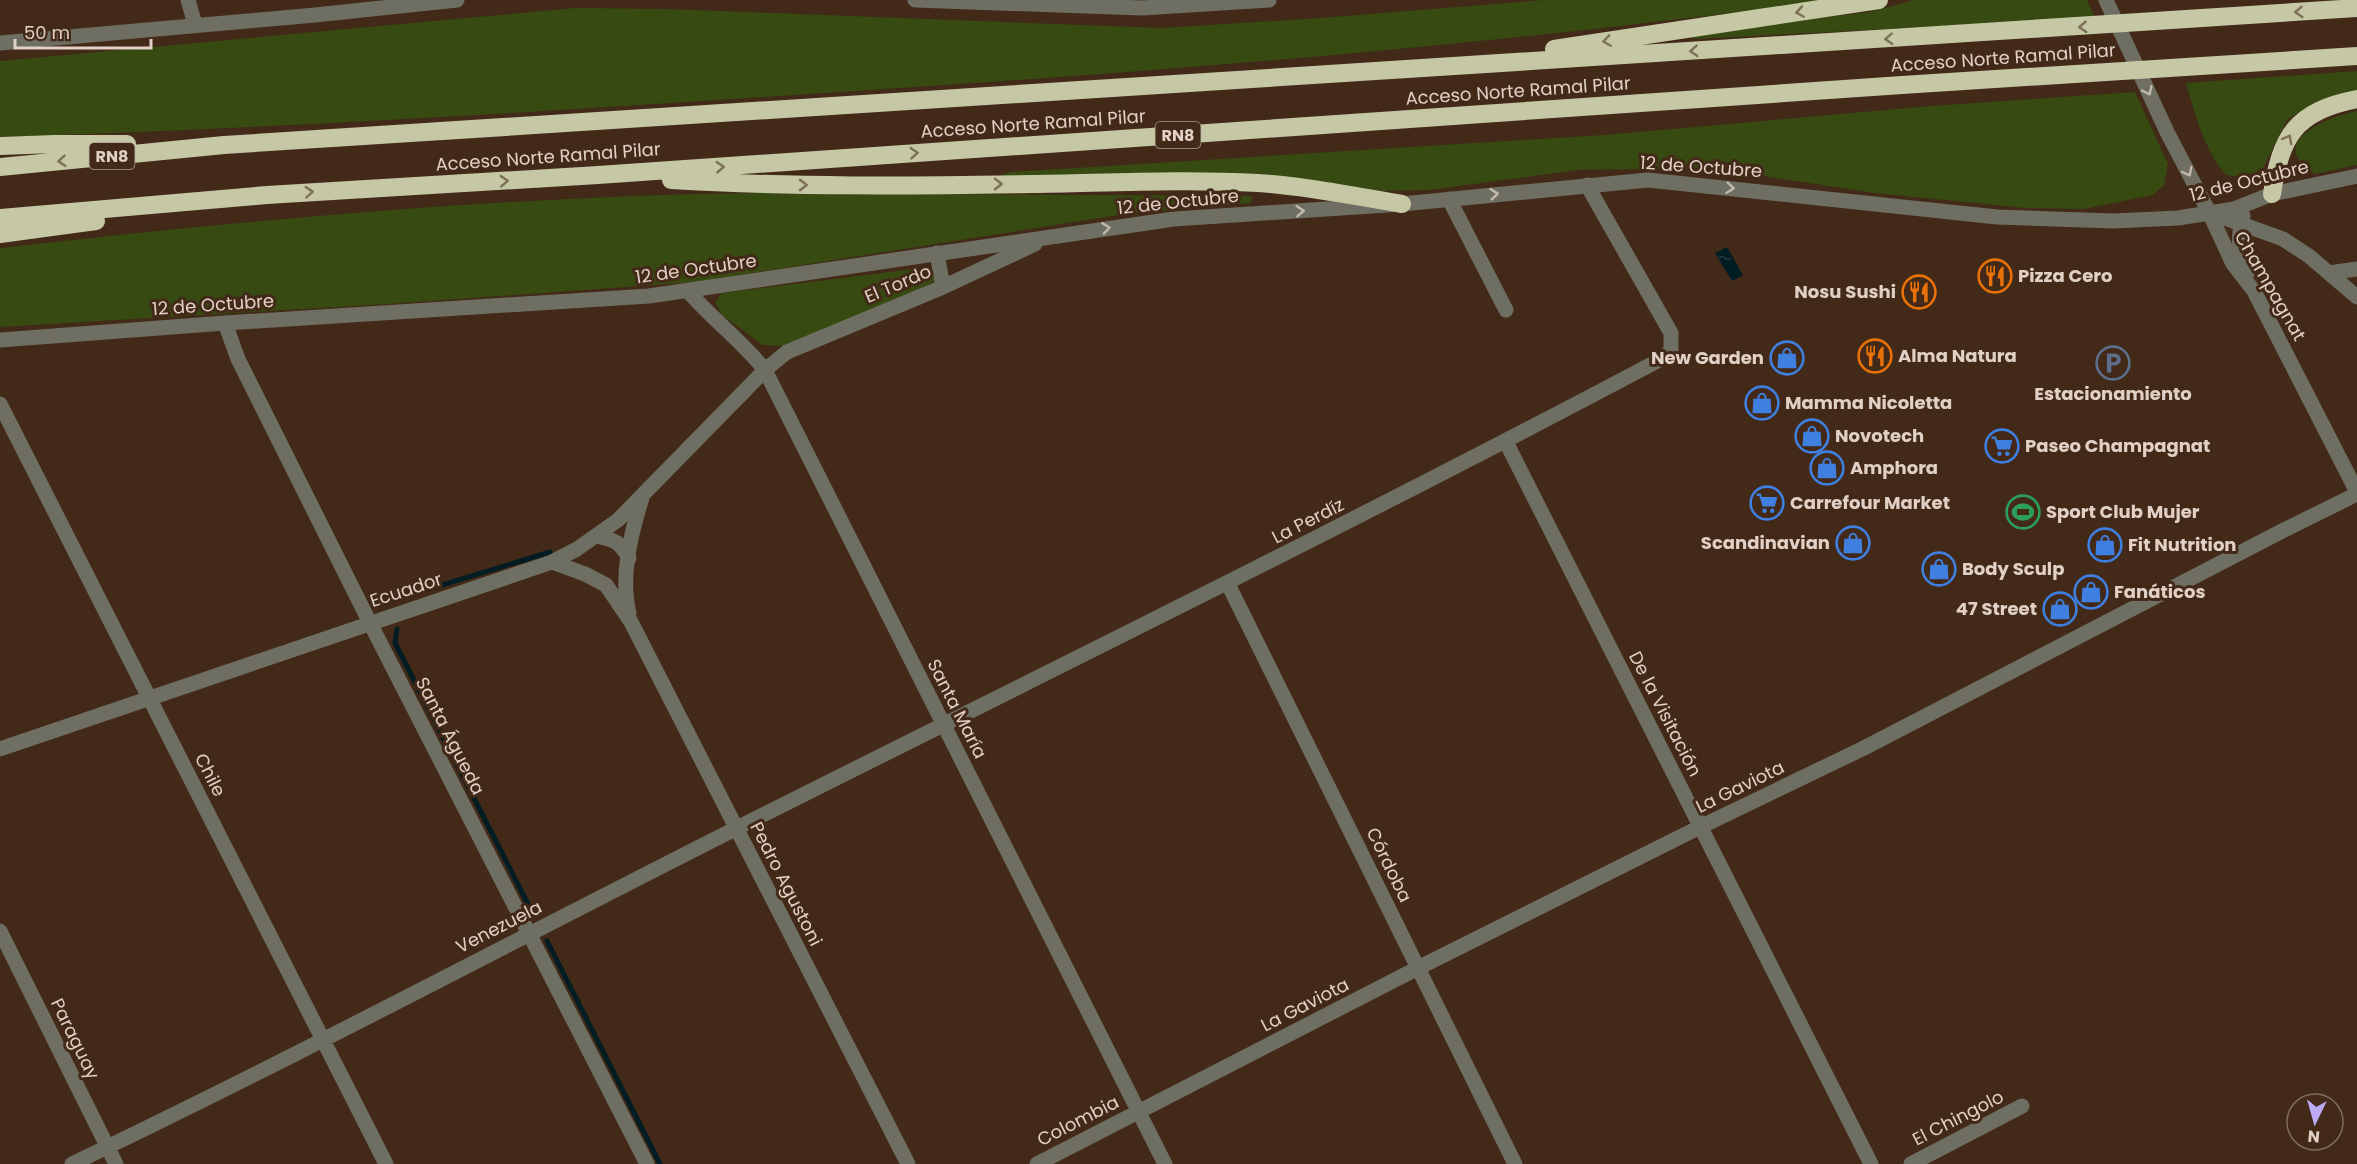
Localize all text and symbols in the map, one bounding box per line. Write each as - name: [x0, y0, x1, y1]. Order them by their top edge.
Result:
- one-way arrow: [2294, 5, 2303, 18]
- one-way arrow: [1796, 6, 1805, 18]
- scale bar: [15, 12, 152, 50]
- text: 50 m: [24, 20, 70, 45]
- one-way arrow: [2079, 20, 2088, 33]
- one-way arrow: [1884, 32, 1893, 45]
- one-way arrow: [1603, 35, 1612, 47]
- street label: Acceso Norte Ramal Pilar: [1890, 37, 2117, 78]
- one-way arrow: [1689, 44, 1698, 57]
- street label: Acceso Norte Ramal Pilar: [1405, 70, 1632, 111]
- one-way arrow: [2140, 85, 2152, 96]
- street label: Acceso Norte Ramal Pilar: [920, 103, 1147, 144]
- road number: RN8: [1156, 122, 1200, 148]
- one-way arrow: [2281, 134, 2292, 145]
- street label: Acceso Norte Ramal Pilar: [435, 136, 662, 177]
- road number: RN8: [90, 143, 134, 169]
- one-way arrow: [910, 147, 919, 160]
- street label: 12 de Octubre: [1639, 150, 1763, 183]
- one-way arrow: [57, 154, 66, 167]
- street label: 12 de Octubre: [2187, 154, 2311, 207]
- one-way arrow: [715, 161, 724, 174]
- one-way arrow: [2181, 166, 2192, 176]
- one-way arrow: [500, 174, 509, 187]
- one-way arrow: [993, 178, 1002, 190]
- one-way arrow: [798, 179, 807, 191]
- one-way arrow: [1726, 181, 1735, 194]
- street label: 12 de Octubre: [1116, 183, 1240, 220]
- one-way arrow: [305, 186, 314, 199]
- one-way arrow: [1490, 188, 1499, 201]
- one-way arrow: [1296, 204, 1305, 217]
- one-way arrow: [1101, 223, 1111, 235]
- street label: Champagnat: [2229, 226, 2312, 345]
- street label: 12 de Octubre: [634, 248, 758, 289]
- street label: El Tordo: [861, 258, 935, 309]
- restaurant icon: Pizza Cero: [1977, 258, 2013, 294]
- place label: Pizza Cero: [2018, 263, 2112, 288]
- restaurant icon: Nosu Sushi: [1901, 274, 1937, 310]
- place label: Nosu Sushi: [1794, 279, 1896, 304]
- street label: 12 de Octubre: [151, 288, 275, 321]
- restaurant icon: Alma Natura: [1857, 338, 1893, 374]
- shop icon: New Garden: [1769, 340, 1805, 376]
- place label: Alma Natura: [1898, 343, 2017, 368]
- place label: New Garden: [1651, 345, 1764, 370]
- parking icon: Estacionamiento: [2095, 345, 2131, 381]
- place label: Estacionamiento: [2034, 381, 2192, 406]
- shop icon: Mamma Nicoletta: [1744, 385, 1780, 421]
- place label: Mamma Nicoletta: [1785, 390, 1952, 415]
- shop icon: Novotech: [1794, 418, 1830, 454]
- place label: Novotech: [1835, 423, 1924, 448]
- supermarket icon: Paseo Champagnat: [1984, 428, 2020, 464]
- place label: Paseo Champagnat: [2025, 433, 2210, 458]
- shop icon: Amphora: [1809, 450, 1845, 486]
- place label: Amphora: [1850, 455, 1938, 480]
- supermarket icon: Carrefour Market: [1749, 485, 1785, 521]
- place label: Carrefour Market: [1790, 490, 1950, 515]
- street label: La Perdíz: [1267, 492, 1348, 549]
- sports icon: Sport Club Mujer: [2005, 494, 2041, 530]
- place label: Sport Club Mujer: [2046, 499, 2200, 524]
- shop icon: Scandinavian: [1835, 525, 1871, 561]
- shop icon: Fit Nutrition: [2087, 527, 2123, 563]
- place label: Scandinavian: [1701, 530, 1830, 555]
- place label: Fit Nutrition: [2128, 532, 2237, 557]
- shop icon: Body Sculp: [1921, 551, 1957, 587]
- place label: Body Sculp: [1962, 556, 2064, 581]
- street label: Ecuador: [367, 566, 445, 613]
- shop icon: Fanáticos: [2073, 574, 2109, 610]
- place label: Fanáticos: [2114, 579, 2205, 604]
- shop icon: 47 Street: [2042, 591, 2078, 627]
- place label: 47 Street: [1956, 596, 2037, 621]
- street label: De la Visitación: [1623, 647, 1708, 781]
- street label: Santa María: [922, 655, 993, 763]
- street label: Santa Águeda: [410, 673, 491, 799]
- street label: Chile: [189, 749, 232, 801]
- street label: La Gaviota: [1691, 754, 1788, 819]
- street label: Pedro Agustoni: [744, 817, 828, 950]
- street label: Córdoba: [1361, 823, 1418, 906]
- street label: Venezuela: [451, 894, 546, 959]
- street label: La Gaviota: [1256, 972, 1353, 1037]
- street label: Paraguay: [45, 994, 106, 1084]
- street label: El Chingolo: [1908, 1084, 2008, 1151]
- street label: Colombia: [1033, 1089, 1123, 1152]
- north arrow: [2285, 1092, 2345, 1152]
- text: N: [2307, 1124, 2321, 1148]

